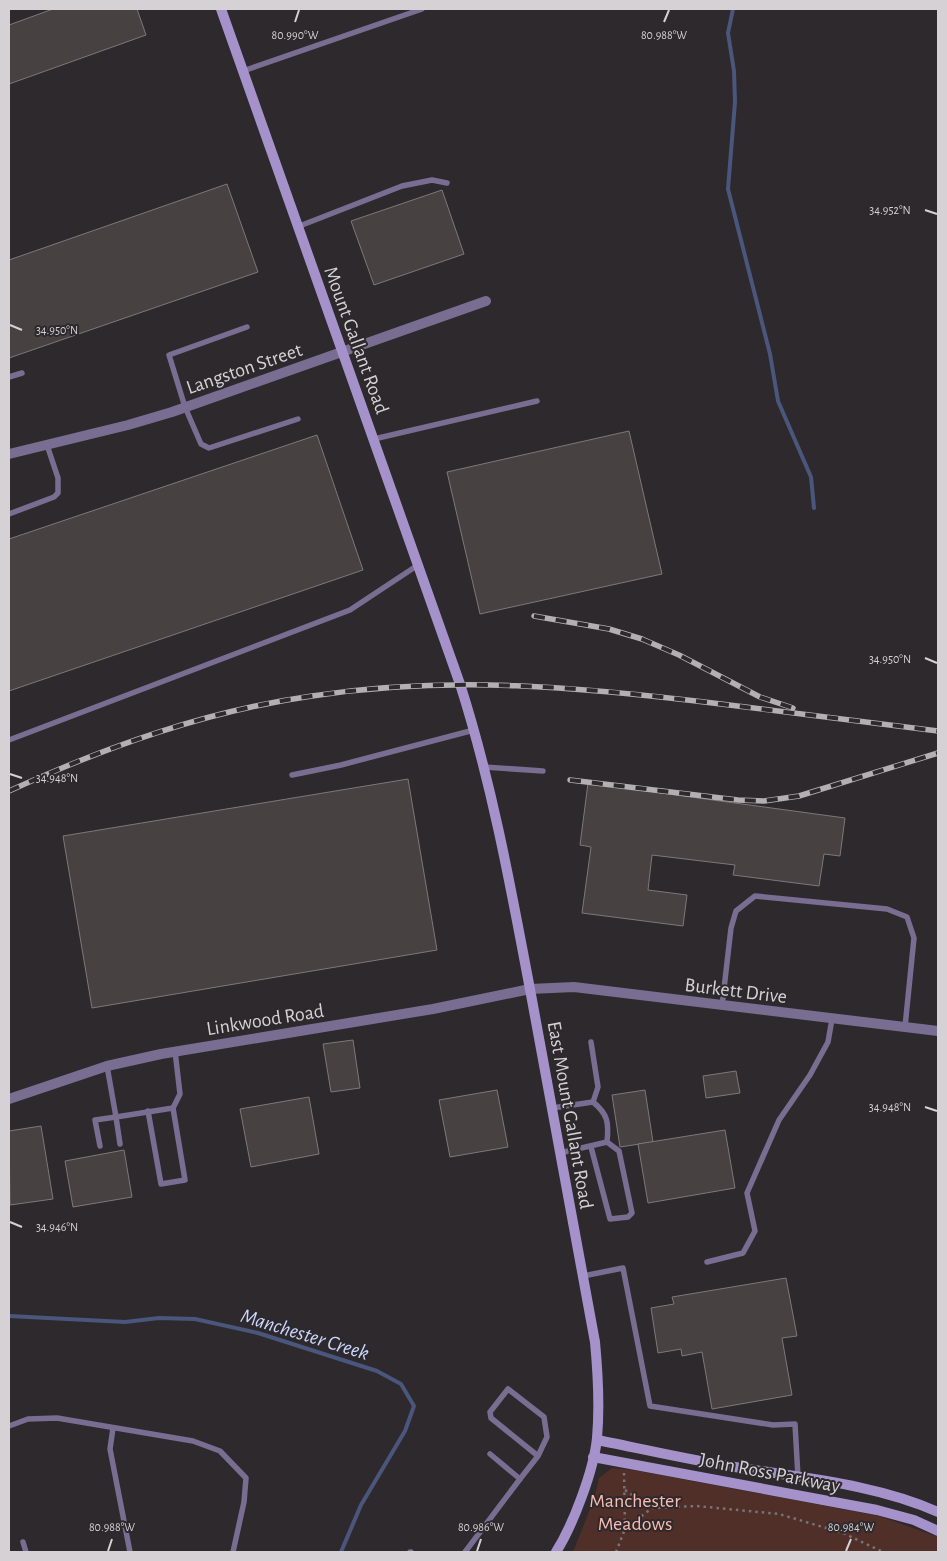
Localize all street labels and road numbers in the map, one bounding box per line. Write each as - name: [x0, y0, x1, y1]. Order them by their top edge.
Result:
- street label: Mount Gallant Road: [320, 264, 392, 417]
- street label: Langston Street: [184, 340, 305, 398]
- street label: Burkett Drive: [684, 975, 788, 1007]
- street label: Linkwood Road: [205, 1001, 325, 1039]
- street label: East Mount Gallant Road: [544, 1020, 596, 1211]
- street label: John Ross Parkway: [698, 1450, 842, 1497]

